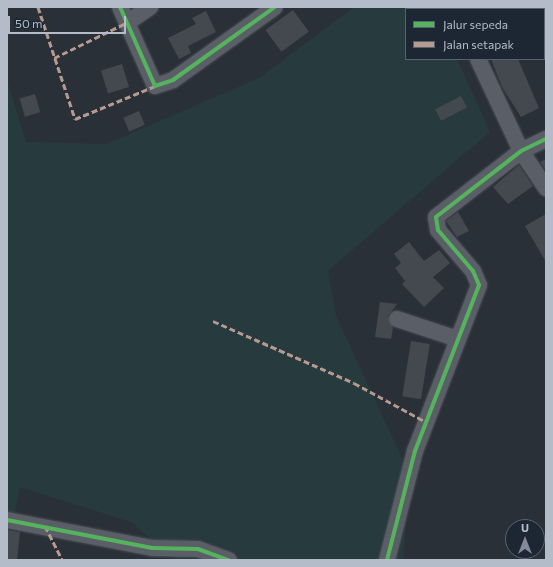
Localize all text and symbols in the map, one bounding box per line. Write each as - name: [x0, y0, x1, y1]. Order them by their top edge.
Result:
- scale bar: [10, 8, 128, 34]
- legend: [405, 8, 545, 60]
- text: 50 m: [15, 16, 43, 30]
- text: Jalur sepeda: [443, 17, 508, 31]
- text: Jalan setapak: [443, 37, 514, 51]
- north arrow: [505, 519, 545, 559]
- text: U: [521, 521, 529, 534]

